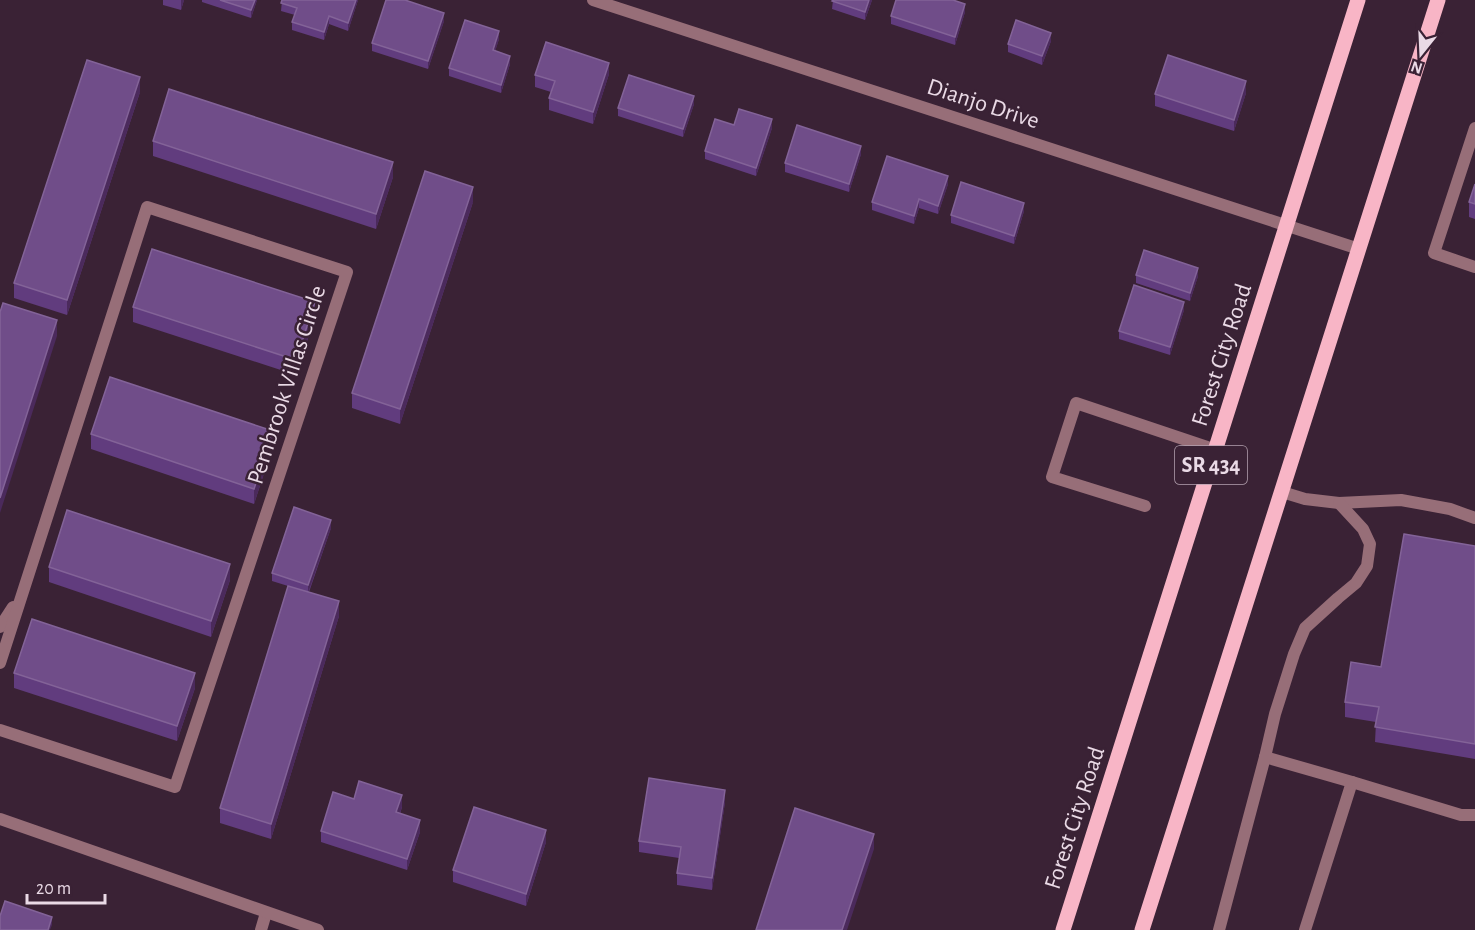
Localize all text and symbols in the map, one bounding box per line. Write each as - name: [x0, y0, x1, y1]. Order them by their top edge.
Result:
- north arrow: [1391, 24, 1451, 84]
- text: N: [1409, 58, 1424, 77]
- street label: Dianjo Drive: [924, 75, 1042, 133]
- street label: Forest City Road: [1188, 281, 1256, 429]
- street label: Pembrook Villas Circle: [244, 283, 330, 487]
- road number: SR 434: [1175, 446, 1247, 484]
- street label: Forest City Road: [1041, 744, 1109, 892]
- scale bar: [27, 867, 105, 905]
- text: 20 m: [36, 880, 71, 898]

